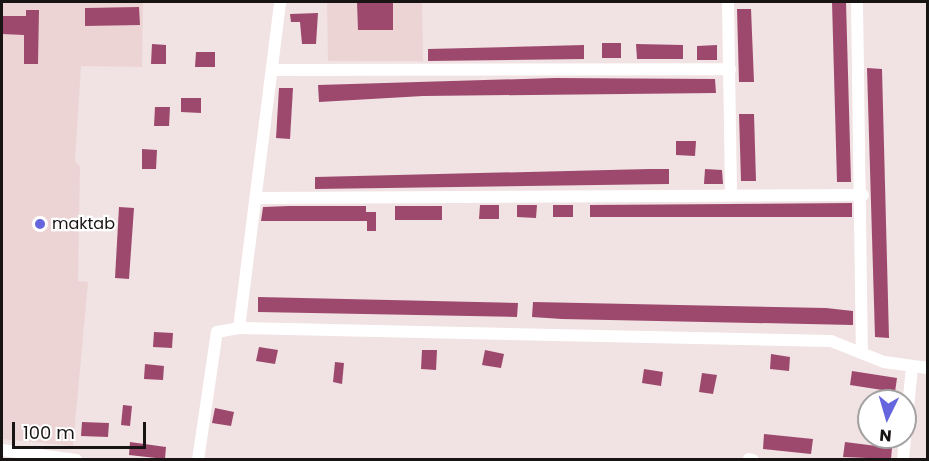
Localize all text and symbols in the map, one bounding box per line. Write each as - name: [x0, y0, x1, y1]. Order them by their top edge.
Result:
- place label: maktab: [52, 214, 115, 234]
- marker: maktab: [33, 217, 47, 231]
- north arrow: [857, 389, 917, 449]
- scale bar: [15, 410, 148, 448]
- text: 100 m: [23, 420, 75, 445]
- text: N: [879, 423, 893, 447]

